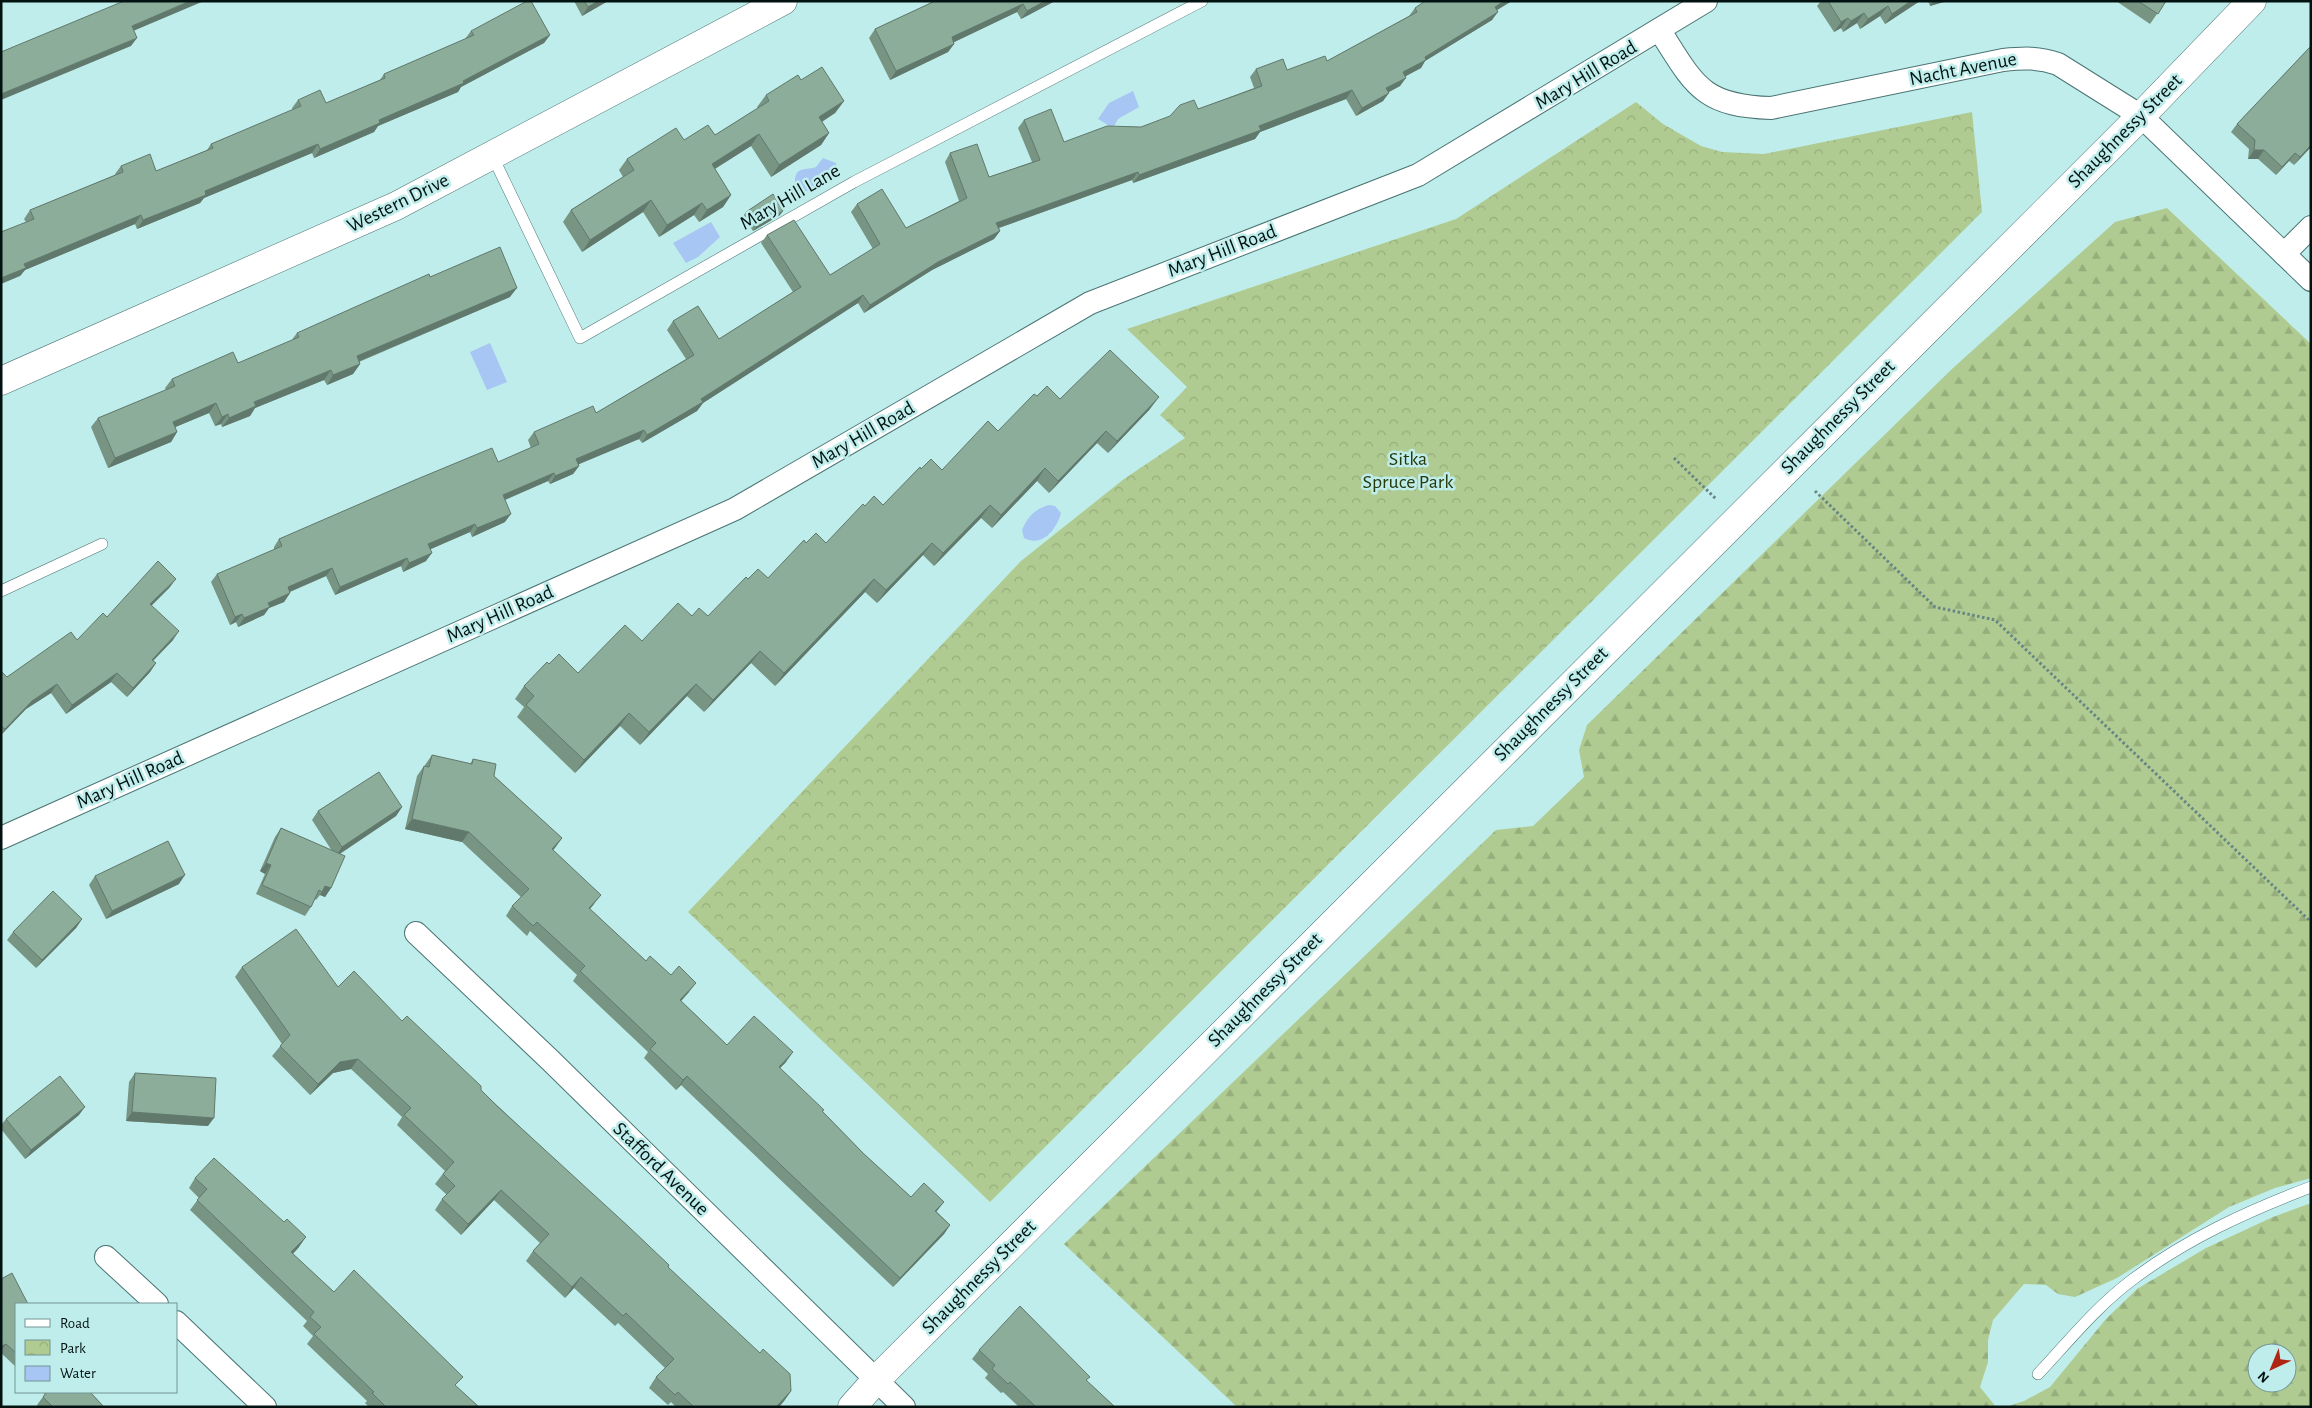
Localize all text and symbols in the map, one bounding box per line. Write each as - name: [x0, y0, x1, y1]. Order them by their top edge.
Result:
- street label: Mary Hill Road: [1532, 37, 1640, 113]
- street label: Nacht Avenue: [1908, 49, 2018, 89]
- street label: Shaughnessy Street: [2064, 70, 2186, 192]
- street label: Mary Hill Lane: [737, 160, 843, 234]
- street label: Western Drive: [344, 170, 452, 236]
- street label: Mary Hill Road: [1165, 221, 1279, 281]
- street label: Shaughnessy Street: [1777, 356, 1899, 478]
- street label: Mary Hill Road: [808, 398, 918, 472]
- park label: Sitka Spruce Park: [1363, 449, 1453, 492]
- street label: Mary Hill Road: [444, 582, 556, 646]
- street label: Shaughnessy Street: [1490, 643, 1612, 765]
- street label: Mary Hill Road: [74, 748, 186, 812]
- street label: Shaughnessy Street: [1204, 929, 1326, 1051]
- street label: Stafford Avenue: [609, 1119, 713, 1219]
- street label: Shaughnessy Street: [918, 1216, 1040, 1338]
- legend: [15, 1303, 178, 1393]
- text: Road: [60, 1316, 90, 1331]
- text: Park: [60, 1341, 86, 1356]
- north arrow: [2247, 1343, 2297, 1393]
- text: Water: [60, 1366, 96, 1381]
- text: N: [2255, 1368, 2272, 1385]

